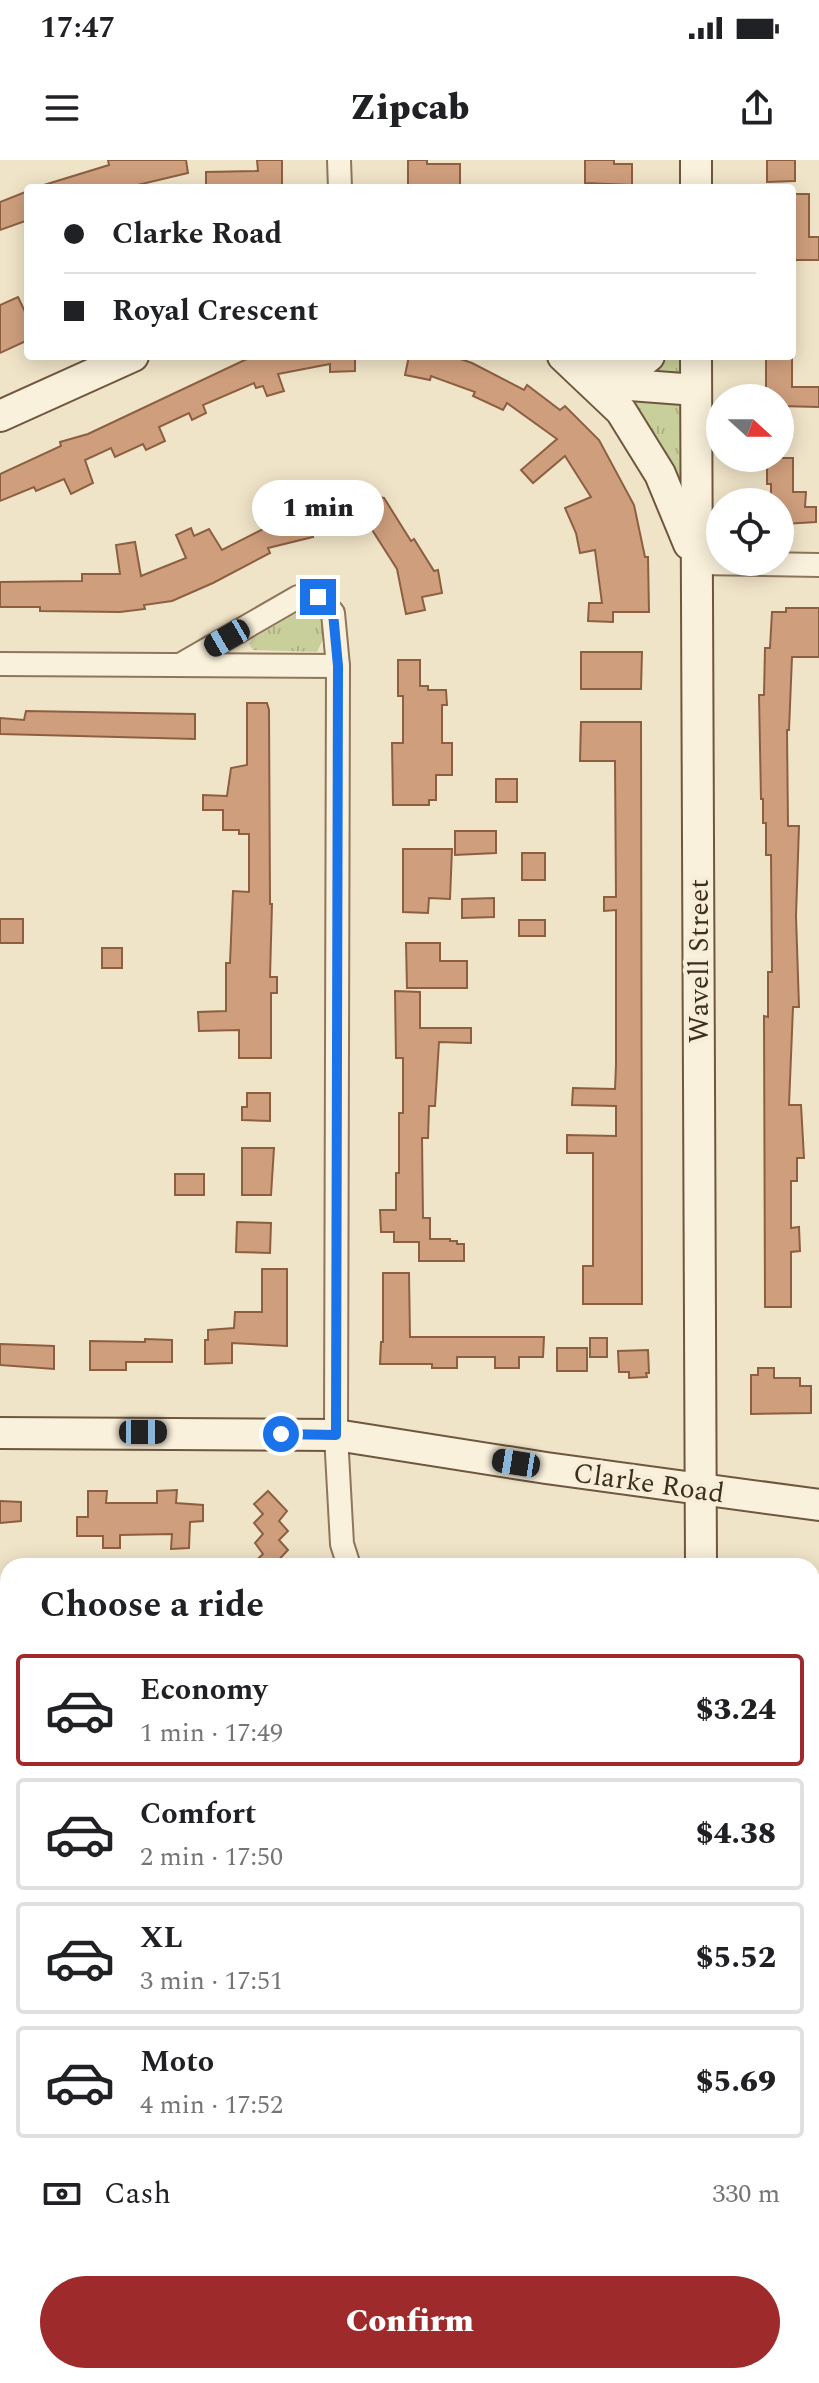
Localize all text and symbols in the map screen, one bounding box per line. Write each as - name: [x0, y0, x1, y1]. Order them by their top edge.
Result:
- text: 17:47: [40, 5, 115, 51]
- text: Zipcab: [350, 81, 469, 136]
- icon: menu: [40, 86, 84, 130]
- icon: share: [735, 86, 779, 130]
- text: Clarke Road: [112, 211, 282, 257]
- text: Royal Crescent: [112, 288, 319, 334]
- north arrow: [706, 384, 794, 472]
- map controls: [706, 384, 794, 576]
- callout: 1 min: [252, 481, 384, 537]
- text: 1 min: [282, 488, 354, 528]
- button: locate: [706, 488, 794, 576]
- route end: [300, 579, 336, 615]
- car: [200, 616, 254, 660]
- street label: Wavell Street: [678, 879, 721, 1043]
- route start: [263, 1416, 299, 1452]
- car: [119, 1420, 167, 1444]
- car: [490, 1447, 542, 1479]
- street label: Clarke Road: [570, 1452, 727, 1515]
- text: Choose a ride: [40, 1578, 264, 1633]
- text: Economy: [140, 1667, 267, 1713]
- icon: car: [44, 1674, 116, 1746]
- text: $3.24: [696, 1687, 776, 1733]
- text: 1 min · 17:49: [140, 1713, 283, 1753]
- text: Comfort: [140, 1791, 256, 1837]
- icon: car: [44, 1798, 116, 1870]
- text: $4.38: [696, 1811, 776, 1857]
- text: 2 min · 17:50: [140, 1837, 283, 1877]
- text: XL: [140, 1915, 183, 1961]
- icon: car: [44, 1922, 116, 1994]
- text: $5.52: [696, 1935, 776, 1981]
- text: 3 min · 17:51: [140, 1961, 283, 2001]
- text: Moto: [140, 2039, 214, 2085]
- icon: car: [44, 2046, 116, 2118]
- text: $5.69: [696, 2059, 776, 2105]
- text: 4 min · 17:52: [140, 2085, 283, 2125]
- text: Cash: [104, 2171, 171, 2217]
- icon: cash: [40, 2172, 84, 2216]
- text: 330 m: [712, 2174, 780, 2214]
- button: Confirm: [40, 2276, 780, 2368]

